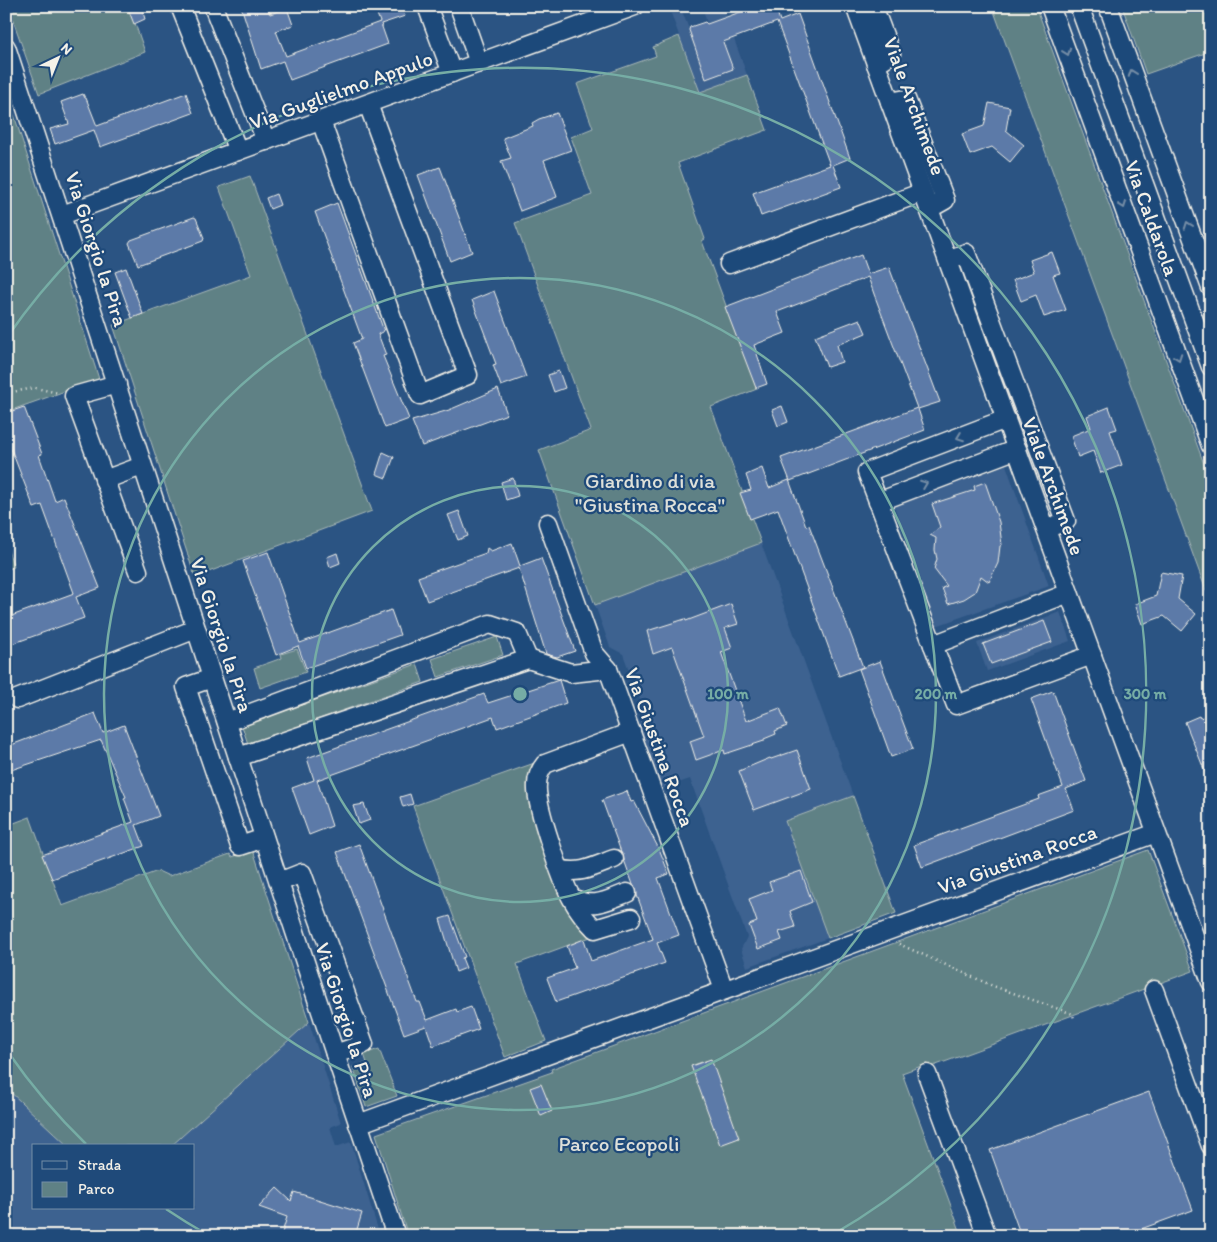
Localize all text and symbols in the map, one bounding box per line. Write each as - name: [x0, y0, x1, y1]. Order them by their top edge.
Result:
- north arrow: [32, 32, 82, 82]
- street label: Viale Archimede: [878, 34, 952, 178]
- text: N: [57, 39, 76, 58]
- street label: Via Guglielmo Appulo: [246, 45, 436, 135]
- one-way arrow: [1061, 47, 1071, 56]
- one-way arrow: [1128, 69, 1138, 78]
- street label: Via Caldarola: [1120, 157, 1185, 279]
- street label: Via Giorgio la Pira: [60, 168, 134, 330]
- one-way arrow: [1117, 200, 1127, 208]
- one-way arrow: [1184, 222, 1194, 230]
- one-way arrow: [1172, 353, 1182, 361]
- street label: Viale Archimede: [1017, 414, 1091, 558]
- one-way arrow: [956, 431, 965, 441]
- park label: Giardino di via "Giustina Rocca": [575, 468, 725, 517]
- one-way arrow: [919, 480, 928, 490]
- street label: Via Giorgio la Pira: [185, 554, 259, 716]
- street label: Via Giustina Rocca: [620, 664, 700, 830]
- centre of rings: [511, 685, 529, 703]
- text: 100 m: [707, 685, 749, 703]
- text: 200 m: [915, 685, 958, 703]
- text: 300 m: [1124, 685, 1167, 703]
- street label: Via Giustina Rocca: [934, 819, 1100, 899]
- street label: Via Giorgio la Pira: [310, 939, 384, 1101]
- park label: Parco Ecopoli: [559, 1131, 679, 1156]
- legend: [32, 1144, 195, 1210]
- text: Strada: [78, 1156, 122, 1174]
- text: Parco: [78, 1180, 114, 1198]

